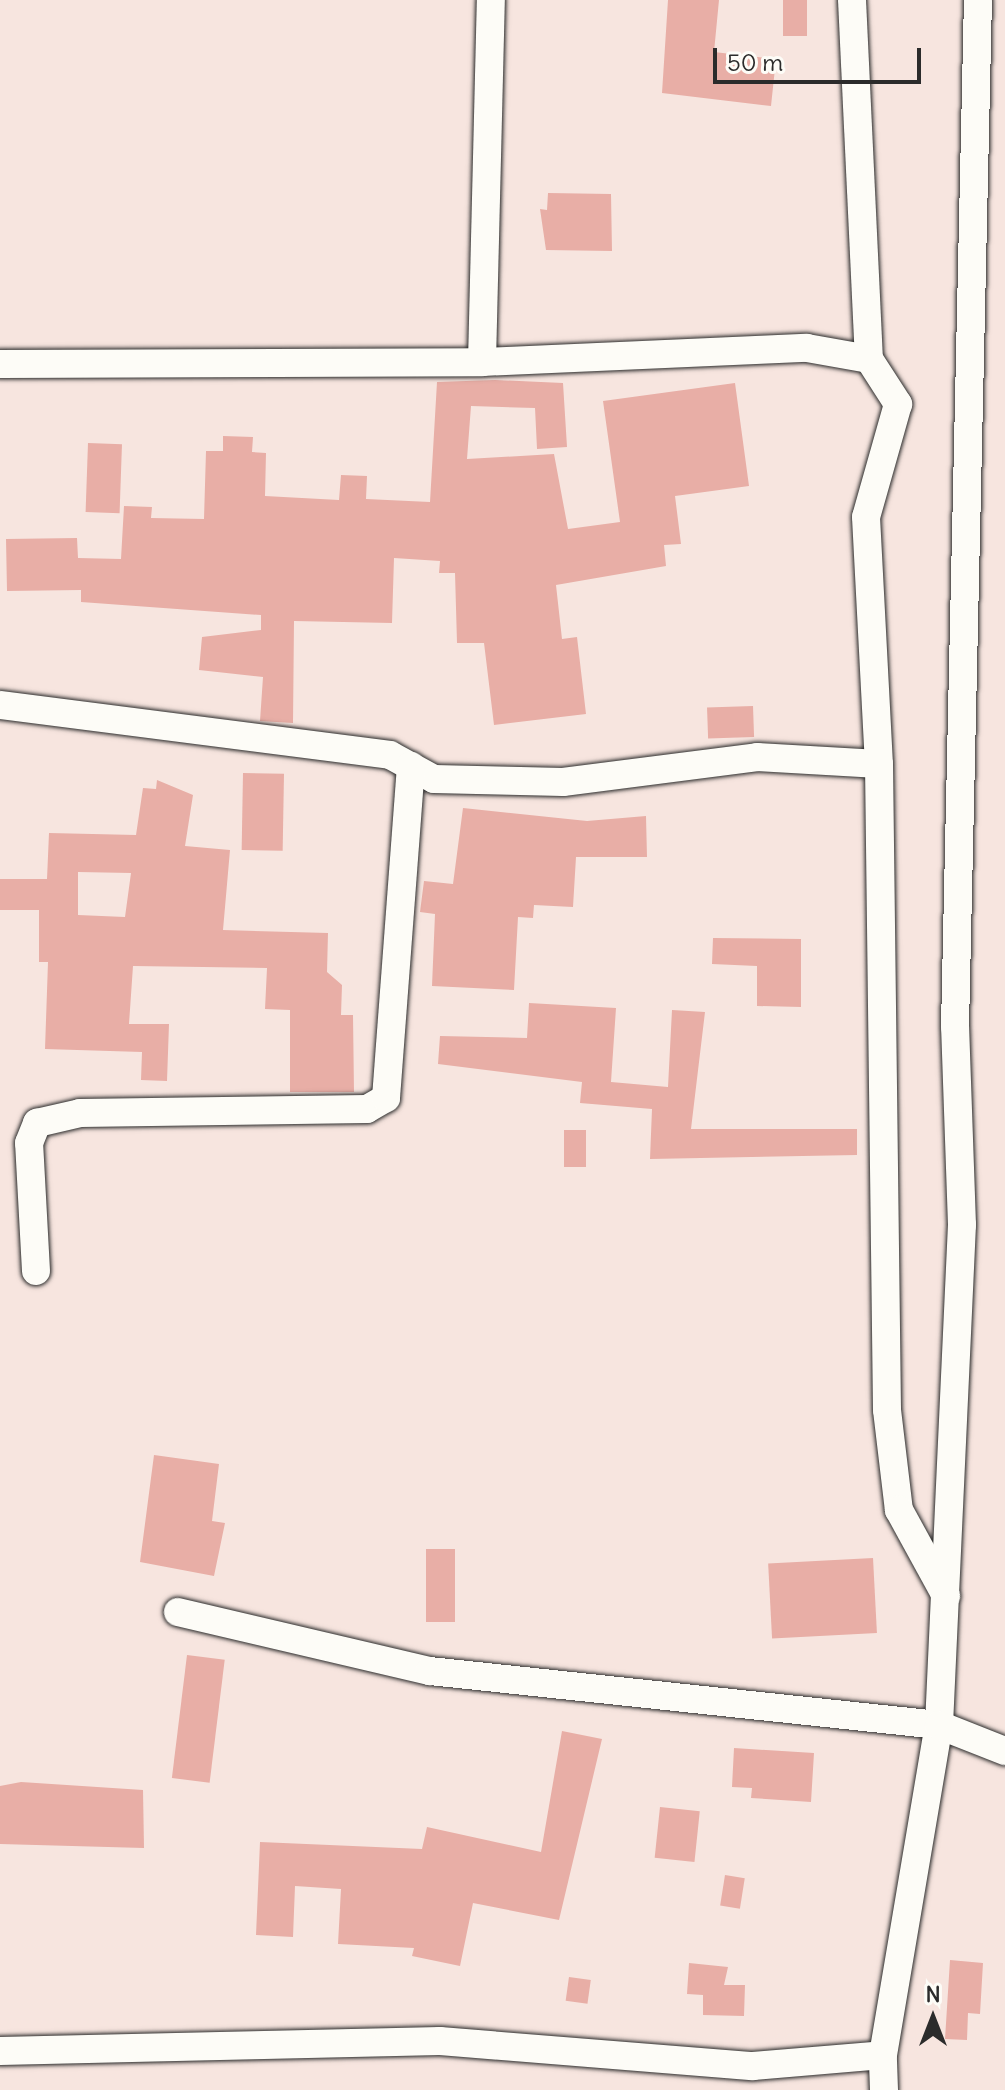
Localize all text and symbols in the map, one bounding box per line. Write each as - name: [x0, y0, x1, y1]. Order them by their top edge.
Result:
- scale bar: [717, 32, 925, 82]
- text: 50 m: [727, 47, 783, 77]
- north arrow: [893, 1978, 973, 2058]
- text: N: [925, 1980, 941, 2008]

